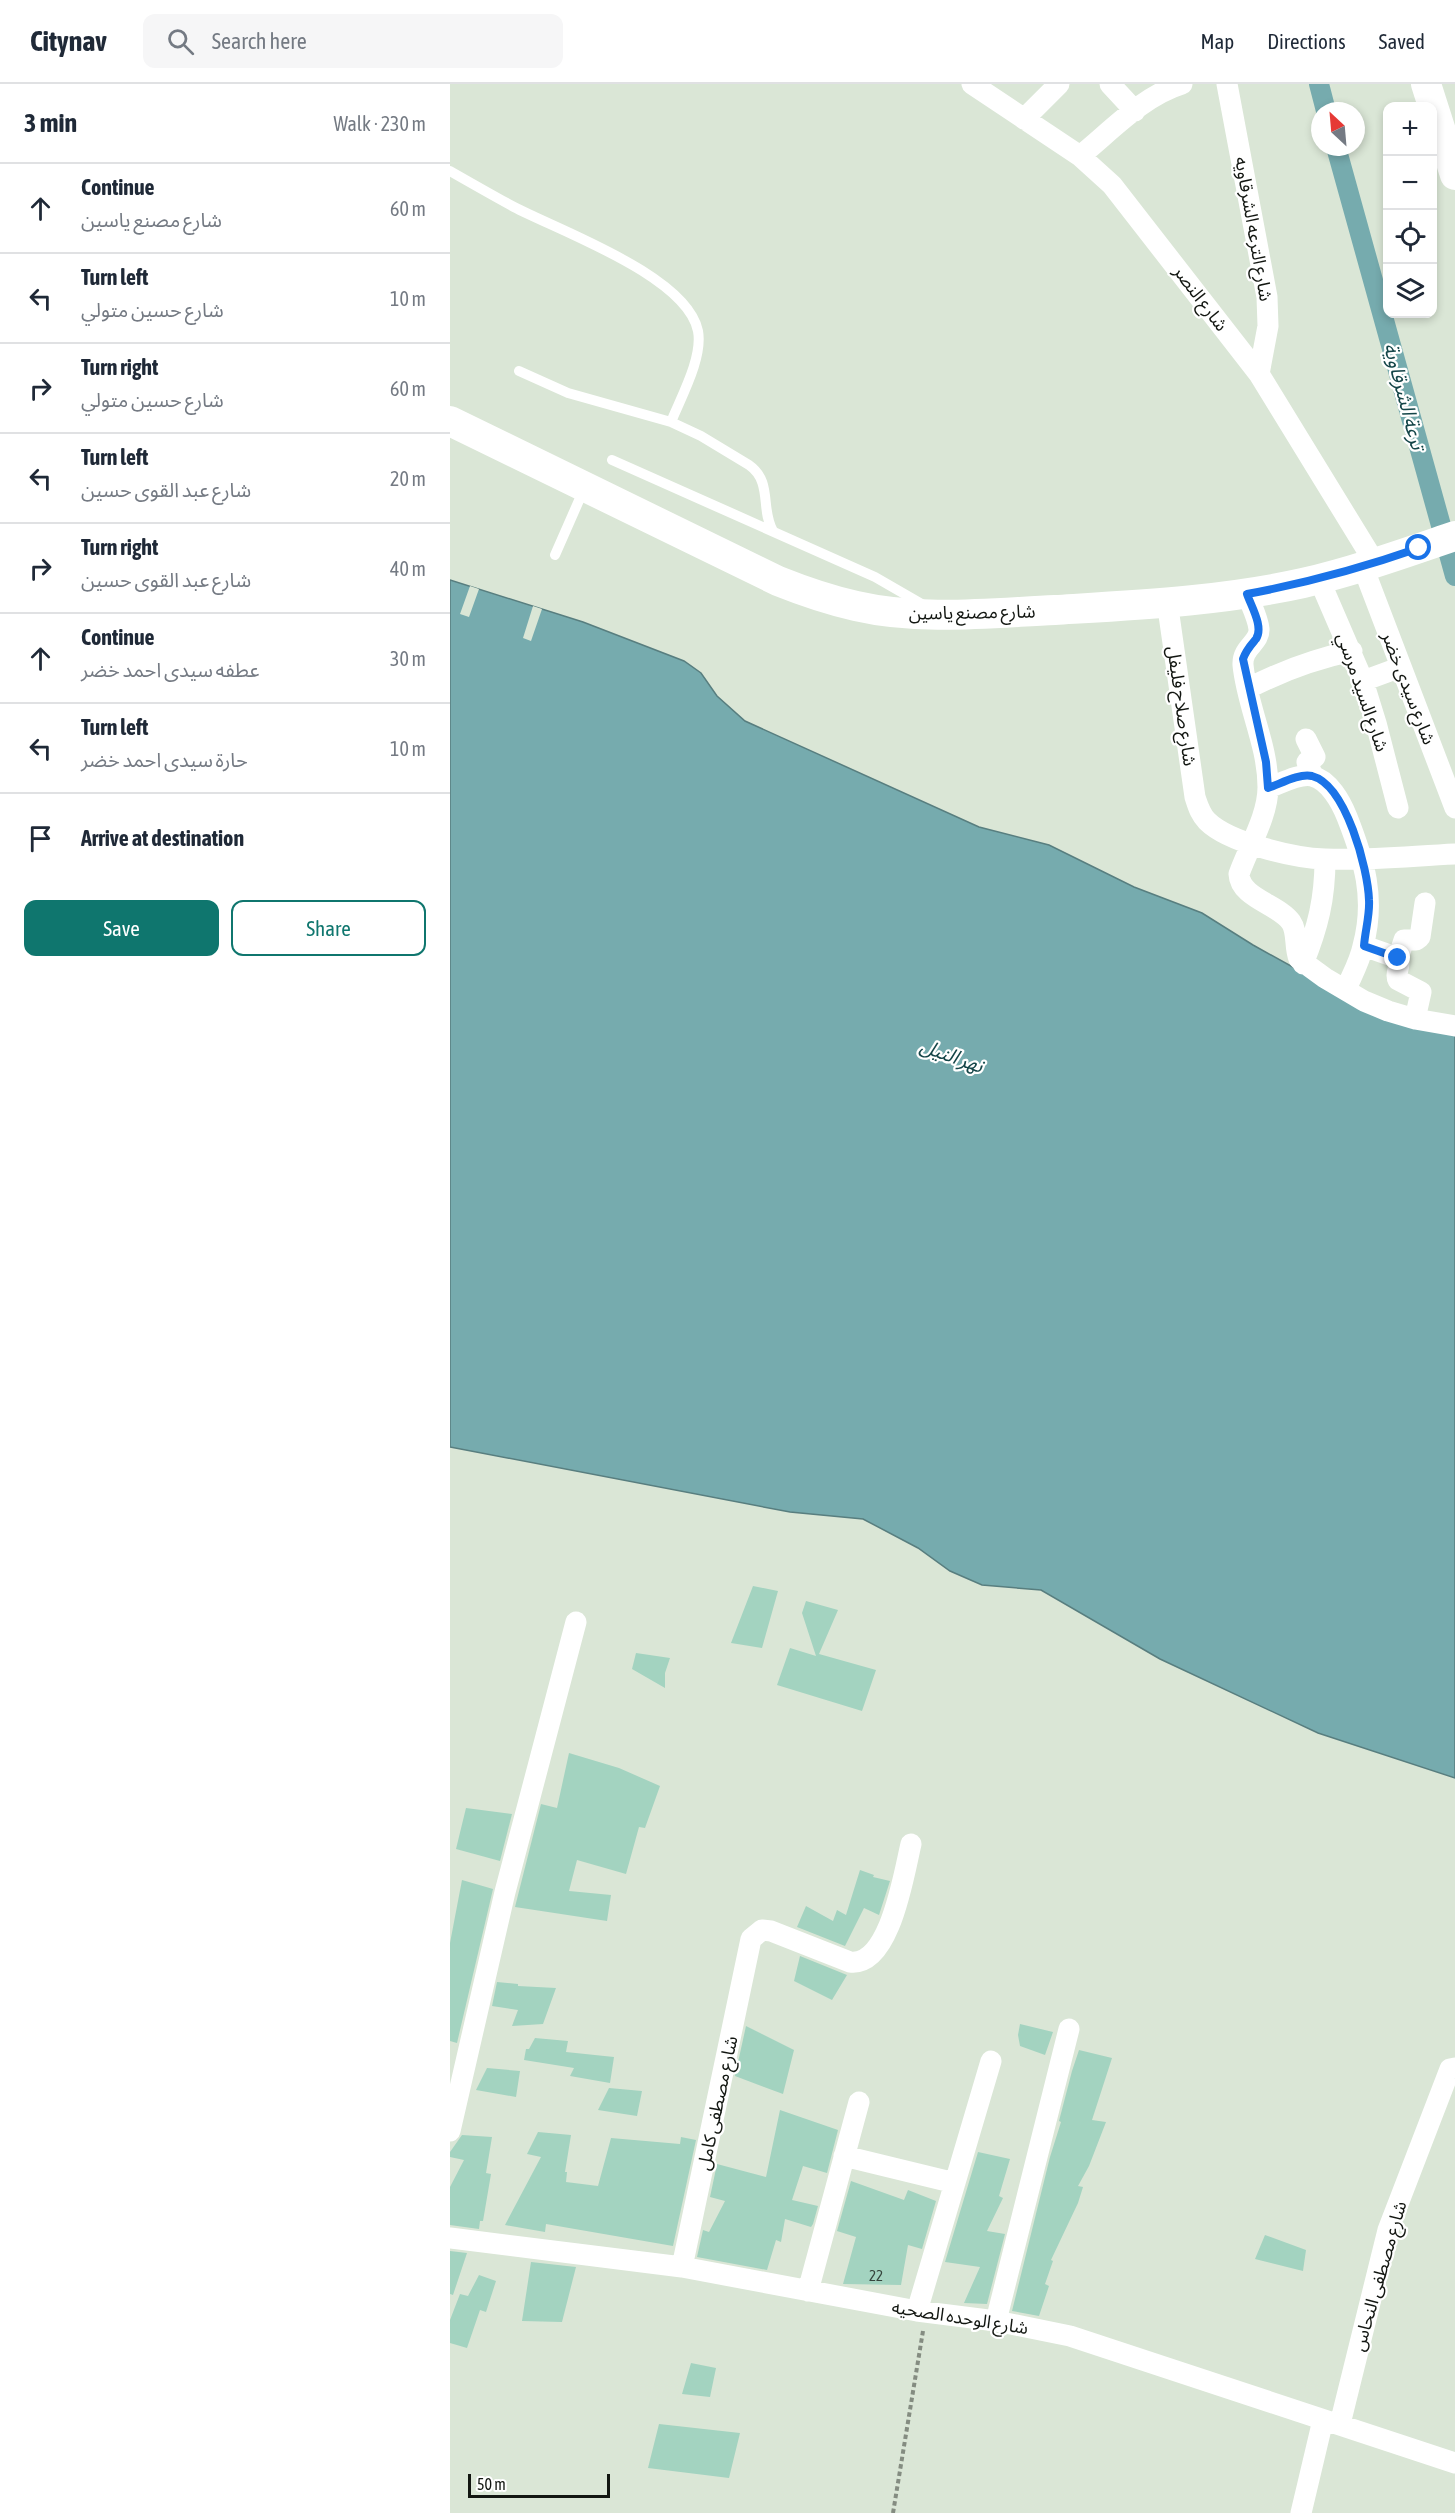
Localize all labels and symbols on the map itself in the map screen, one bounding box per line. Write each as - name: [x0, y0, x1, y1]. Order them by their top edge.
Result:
- north arrow: [1311, 102, 1365, 156]
- street label: شارع الترعه الشرقاويه: [1227, 155, 1277, 304]
- street label: شارع النصر: [1166, 260, 1233, 337]
- water label: ترعة الشرقاوية: [1379, 340, 1431, 455]
- route start: [1405, 534, 1431, 560]
- street label: شارع مصنع ياسين: [908, 600, 1036, 628]
- street label: شارع سيدى خضر: [1374, 628, 1440, 749]
- street label: شارع السيد مرسي: [1329, 630, 1393, 755]
- street label: شارع صلاح فليفل: [1159, 645, 1201, 768]
- route end: [1384, 944, 1410, 970]
- water label: نهر النيل: [917, 1033, 988, 1078]
- street label: شارع مصطفى كامل: [693, 2034, 745, 2173]
- street label: شارع مصطفى النحاس: [1348, 2199, 1414, 2355]
- house number: 22: [869, 2267, 883, 2284]
- street label: شارع الوحده الصحيه: [890, 2296, 1030, 2342]
- scale bar: [468, 2471, 610, 2498]

